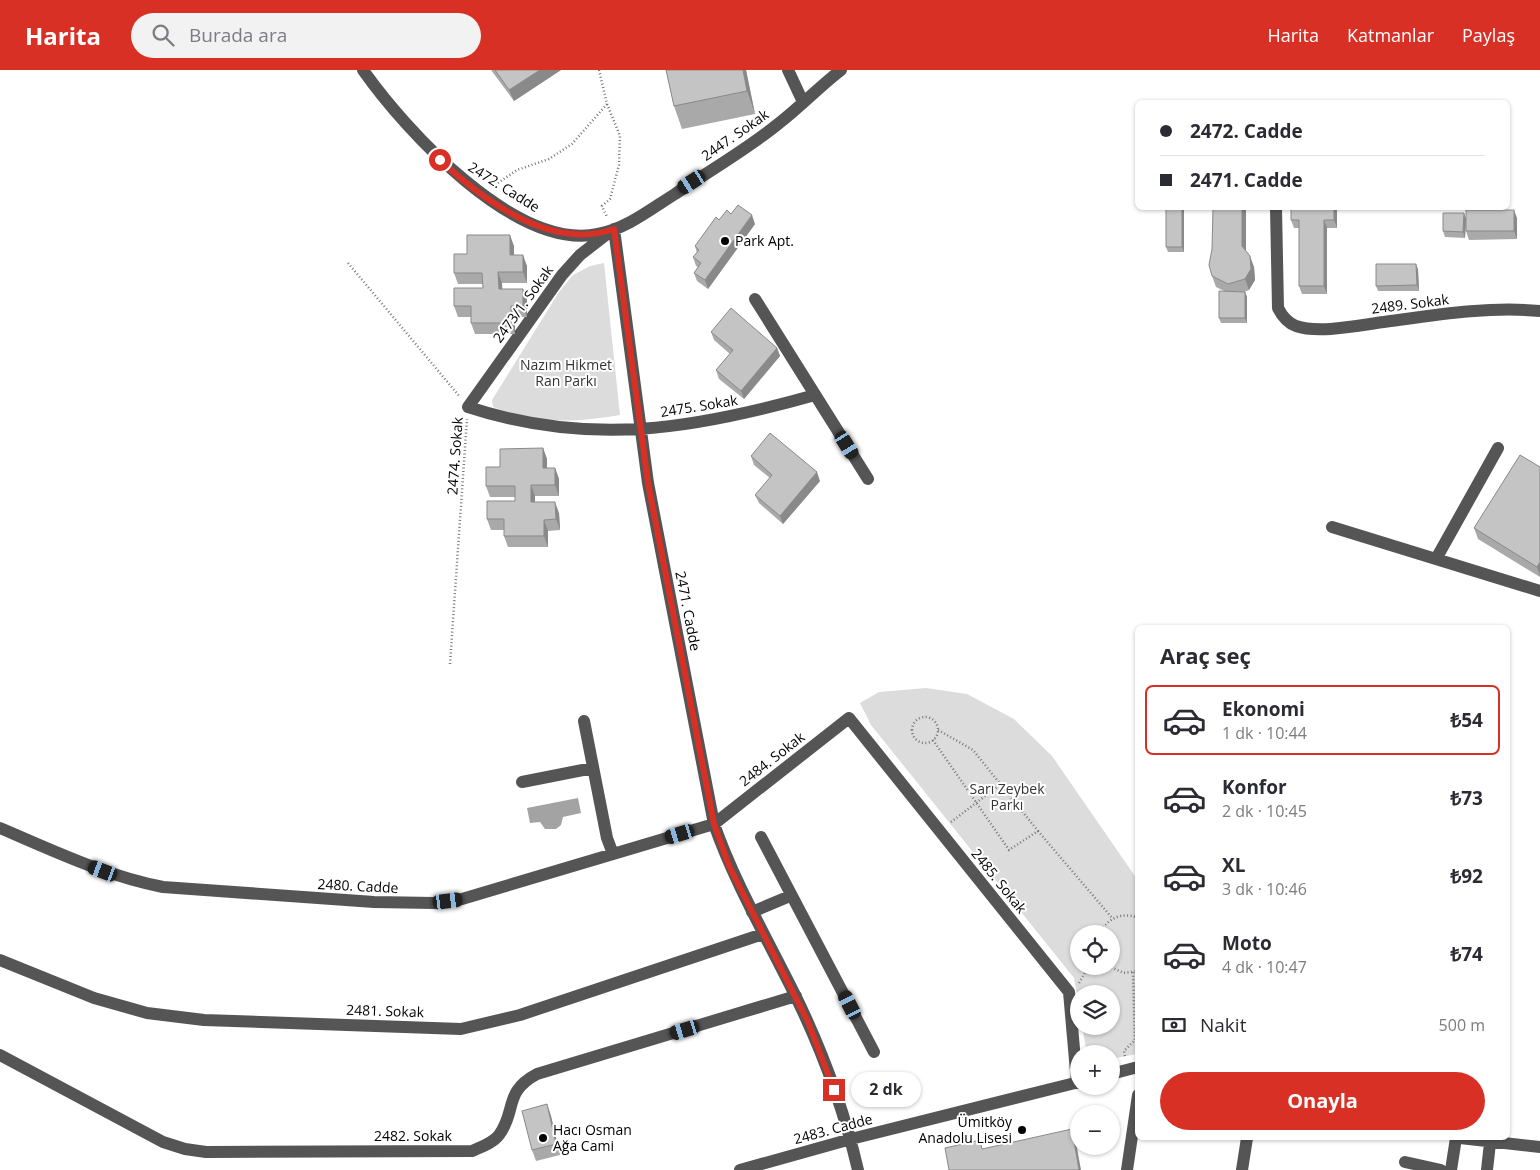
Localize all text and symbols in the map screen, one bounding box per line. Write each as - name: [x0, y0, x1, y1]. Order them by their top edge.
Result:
- search box: [131, 13, 481, 58]
- text: Harita: [25, 19, 101, 52]
- icon: search: [149, 21, 177, 49]
- text: Burada ara: [189, 22, 287, 48]
- text: Harita: [1267, 23, 1319, 47]
- text: Katmanlar: [1347, 23, 1434, 47]
- text: Paylaş: [1462, 23, 1515, 47]
- street label: 2447. Sokak: [697, 104, 773, 165]
- text: 2472. Cadde: [1190, 118, 1303, 144]
- route start: [429, 149, 451, 171]
- street label: 2472. Cadde: [465, 157, 544, 216]
- text: 2471. Cadde: [1190, 167, 1303, 193]
- car: [675, 168, 708, 196]
- place label: Park Apt.: [735, 231, 794, 250]
- marker: Park Apt.: [719, 235, 731, 247]
- street label: 2473/1. Sokak: [488, 261, 557, 346]
- street label: 2489. Sokak: [1370, 289, 1450, 318]
- park label: Nazım Hikmet Ran Parkı: [520, 355, 612, 390]
- street label: 2475. Sokak: [659, 390, 740, 421]
- street label: 2474. Sokak: [442, 416, 467, 496]
- car: [832, 428, 861, 462]
- street label: 2471. Cadde: [671, 569, 706, 653]
- text: Araç seç: [1160, 640, 1251, 670]
- text: Ekonomi: [1222, 696, 1305, 722]
- icon: car: [1162, 698, 1207, 743]
- text: ₺54: [1450, 707, 1483, 733]
- text: 1 dk · 10:44: [1222, 722, 1307, 744]
- street label: 2484. Sokak: [735, 727, 809, 790]
- text: Konfor: [1222, 774, 1287, 800]
- icon: car: [1162, 776, 1207, 821]
- park label: Sarı Zeybek Parkı: [969, 779, 1045, 814]
- text: ₺73: [1450, 785, 1483, 811]
- text: 2 dk · 10:45: [1222, 800, 1307, 822]
- car: [663, 822, 696, 846]
- street label: 2485. Sokak: [967, 844, 1032, 917]
- text: XL: [1222, 852, 1245, 878]
- icon: car: [1162, 854, 1207, 899]
- car: [86, 859, 119, 883]
- text: ₺92: [1450, 863, 1483, 889]
- street label: 2480. Cadde: [317, 874, 399, 897]
- text: 3 dk · 10:46: [1222, 878, 1307, 900]
- car: [432, 892, 463, 910]
- map controls: [1070, 925, 1120, 1155]
- button: locate: [1070, 925, 1120, 975]
- text: Moto: [1222, 930, 1272, 956]
- icon: car: [1162, 932, 1207, 977]
- text: ₺74: [1450, 941, 1483, 967]
- text: 4 dk · 10:47: [1222, 956, 1307, 978]
- button: layers: [1070, 985, 1120, 1035]
- car: [836, 988, 863, 1022]
- street label: 2481. Sokak: [346, 1000, 425, 1021]
- icon: cash: [1160, 1011, 1188, 1039]
- text: Nakit: [1200, 1012, 1246, 1038]
- text: 500 m: [1439, 1014, 1485, 1036]
- car: [668, 1018, 701, 1042]
- button: +: [1070, 1045, 1120, 1095]
- callout: 2 dk: [852, 1072, 922, 1108]
- button: Onayla: [1160, 1072, 1485, 1130]
- text: 2 dk: [869, 1078, 903, 1100]
- route end: [823, 1079, 845, 1101]
- button: −: [1070, 1105, 1120, 1155]
- street label: 2483. Cadde: [791, 1109, 875, 1148]
- place label: Ümitköy Anadolu Lisesi: [918, 1112, 1013, 1147]
- place label: Hacı Osman Ağa Cami: [553, 1120, 632, 1155]
- marker: Ümitköy Anadolu Lisesi: [1016, 1124, 1028, 1136]
- street label: 2482. Sokak: [374, 1126, 453, 1145]
- marker: Hacı Osman Ağa Cami: [537, 1132, 549, 1144]

